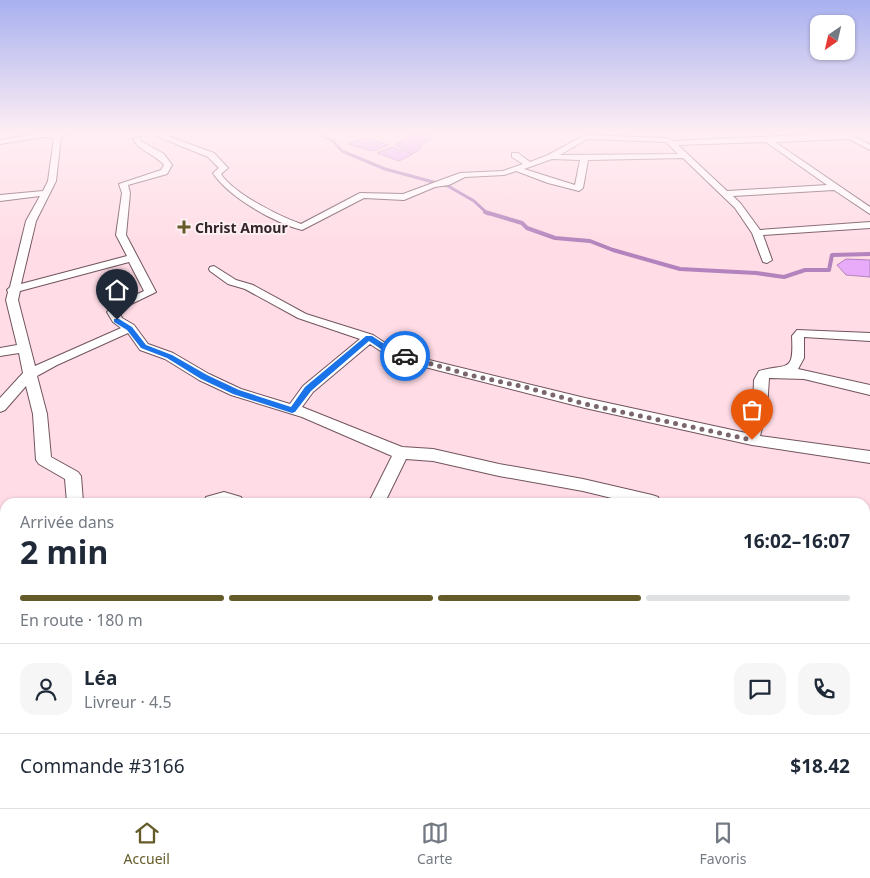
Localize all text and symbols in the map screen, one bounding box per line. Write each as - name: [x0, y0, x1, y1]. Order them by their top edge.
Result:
- north arrow: [810, 15, 855, 60]
- map controls: [810, 15, 855, 60]
- place label: Christ Amour: [195, 218, 288, 237]
- marker: Christ Amour: [177, 220, 191, 234]
- pin: [96, 269, 138, 320]
- icon: home: [103, 276, 131, 304]
- courier: [380, 331, 430, 381]
- icon: car: [391, 342, 419, 370]
- pin: [731, 389, 773, 440]
- icon: bag: [738, 396, 766, 424]
- text: Arrivée dans: [20, 511, 114, 533]
- text: 16:02–16:07: [743, 528, 850, 554]
- text: 2 min: [20, 530, 108, 573]
- text: En route · 180 m: [20, 609, 143, 631]
- button: person: [20, 663, 72, 715]
- button: chat: [734, 663, 786, 715]
- button: phone: [798, 663, 850, 715]
- text: Léa: [84, 665, 117, 691]
- text: Livreur · 4.5: [84, 691, 172, 713]
- text: Commande #3166: [20, 753, 185, 779]
- text: $18.42: [790, 753, 850, 779]
- tab: Accueil: [124, 819, 170, 868]
- tab: Carte: [417, 819, 452, 868]
- tab: Favoris: [700, 819, 746, 868]

